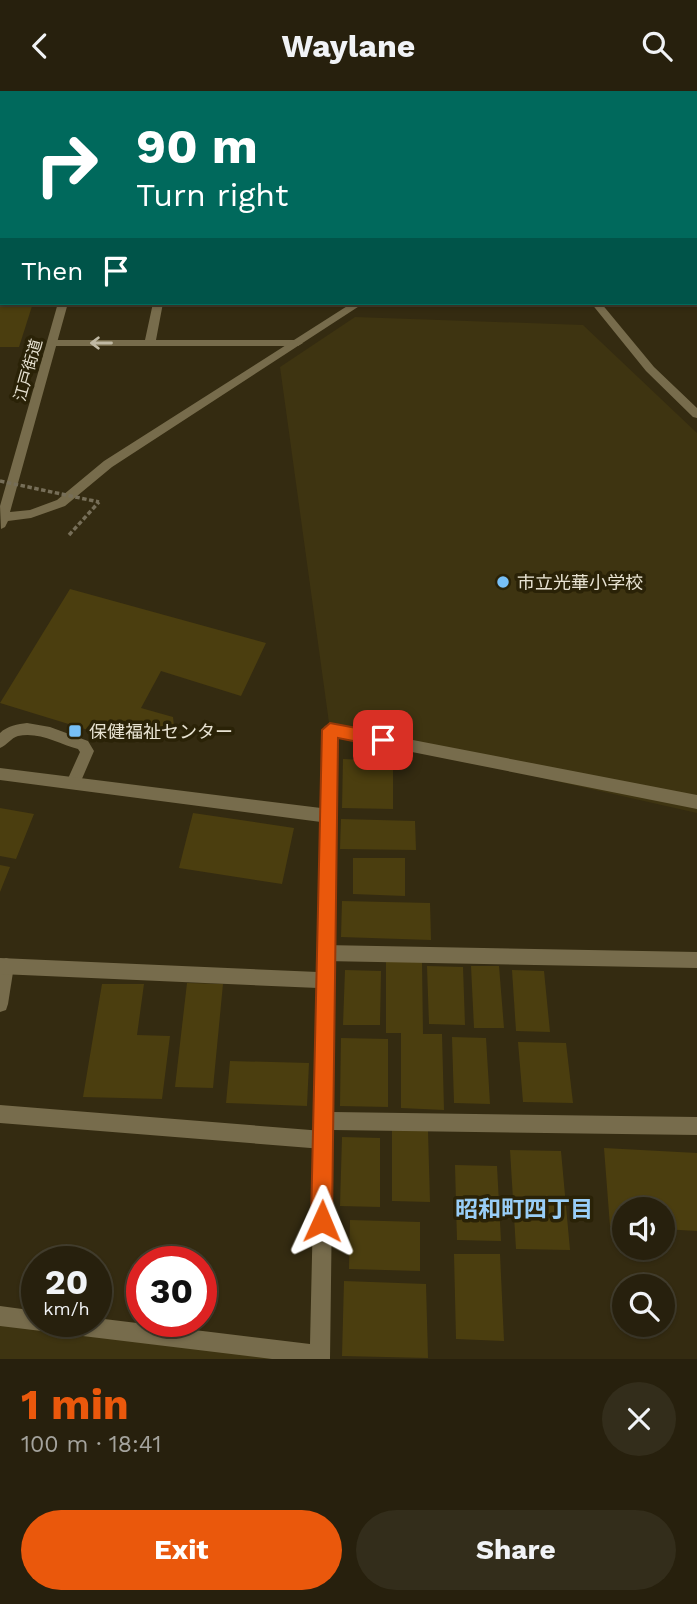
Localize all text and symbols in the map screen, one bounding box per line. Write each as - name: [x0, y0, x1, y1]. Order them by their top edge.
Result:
- icon: back: [21, 27, 59, 65]
- text: Waylane: [282, 27, 415, 65]
- icon: search: [638, 27, 676, 65]
- text: 90 m: [136, 117, 258, 175]
- icon: right: [21, 119, 112, 210]
- text: Turn right: [136, 176, 288, 214]
- icon: arrive: [97, 252, 135, 290]
- text: Then: [21, 256, 83, 286]
- one-way arrow: [89, 336, 112, 350]
- street label: 江戸街道: [10, 337, 46, 403]
- place label: 市立光華小学校: [517, 572, 643, 593]
- marker: 市立光華小学校: [495, 574, 511, 590]
- pin: [353, 710, 413, 770]
- place label: 保健福祉センター: [89, 721, 233, 742]
- icon: arrive: [364, 721, 402, 759]
- marker: 保健福祉センター: [67, 723, 83, 739]
- position arrow: [285, 1184, 359, 1258]
- district label: 昭和町四丁目: [455, 1196, 593, 1223]
- map controls: [612, 1197, 675, 1337]
- button: sound: [612, 1197, 675, 1260]
- speed limit sign: 30: [126, 1246, 217, 1337]
- text: 20: [45, 1261, 88, 1303]
- button: search: [612, 1274, 675, 1337]
- text: km/h: [43, 1298, 90, 1319]
- text: 1 min: [21, 1380, 129, 1429]
- button: close: [602, 1382, 676, 1456]
- text: 100 m · 18:41: [21, 1431, 161, 1458]
- button: Exit: [21, 1510, 342, 1590]
- button: Share: [356, 1510, 676, 1590]

